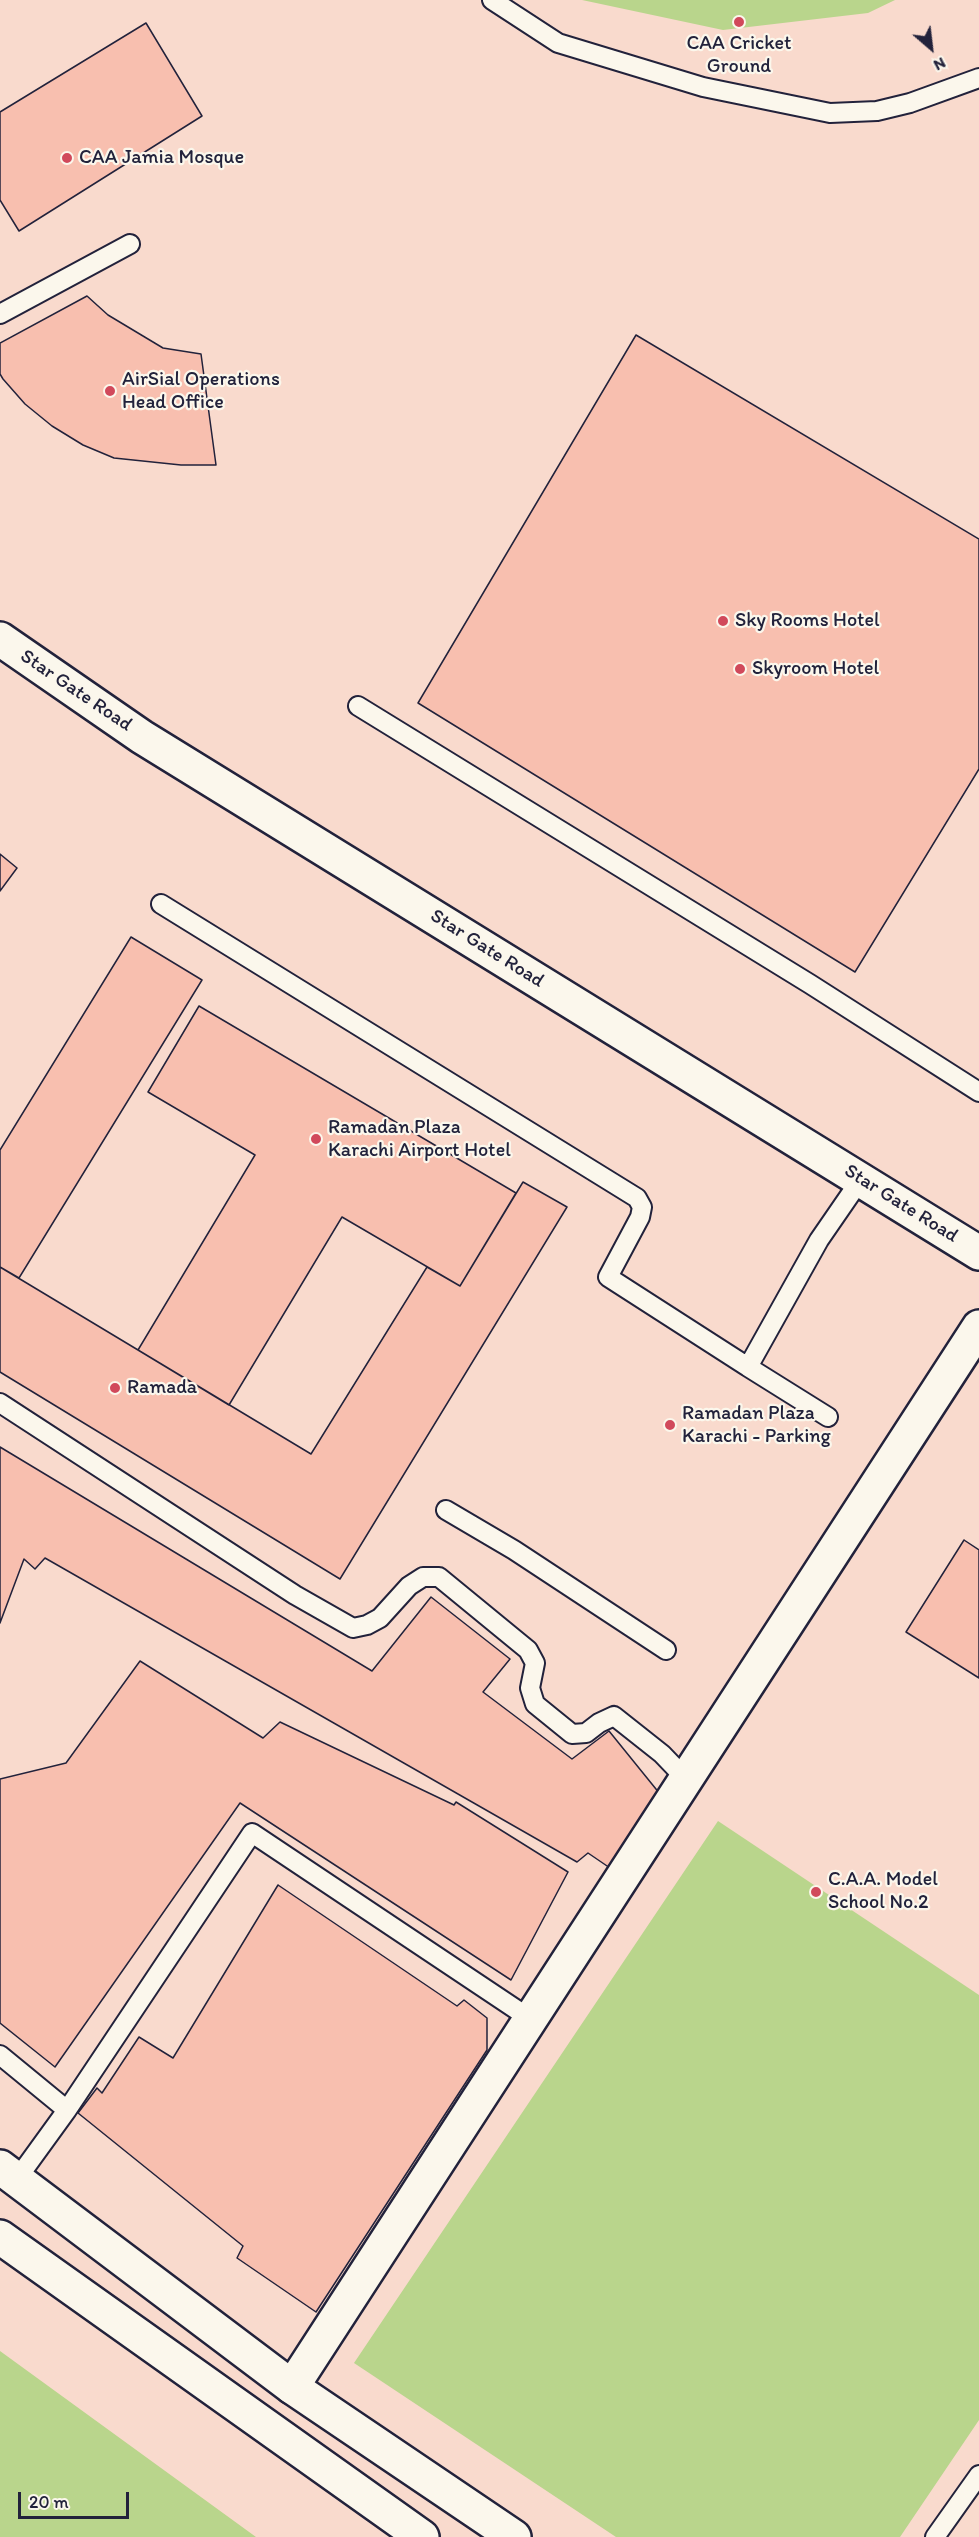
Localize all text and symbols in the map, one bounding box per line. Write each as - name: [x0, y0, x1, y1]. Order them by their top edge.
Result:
- marker: CAA Cricket Ground: [732, 15, 746, 29]
- north arrow: [901, 18, 961, 78]
- place label: CAA Cricket Ground: [686, 32, 792, 79]
- text: N: [930, 53, 949, 75]
- place label: CAA Jamia Mosque: [79, 146, 244, 170]
- marker: CAA Jamia Mosque: [60, 151, 74, 165]
- place label: AirSial Operations Head Office: [122, 368, 280, 415]
- marker: AirSial Operations Head Office: [103, 384, 117, 398]
- place label: Sky Rooms Hotel: [735, 609, 880, 633]
- marker: Sky Rooms Hotel: [716, 614, 730, 628]
- street label: Star Gate Road: [15, 645, 137, 737]
- place label: Skyroom Hotel: [752, 657, 879, 681]
- marker: Skyroom Hotel: [733, 662, 747, 676]
- street label: Star Gate Road: [426, 904, 548, 994]
- place label: Ramadan Plaza Karachi Airport Hotel: [328, 1116, 511, 1163]
- marker: Ramadan Plaza Karachi Airport Hotel: [309, 1132, 323, 1146]
- street label: Star Gate Road: [840, 1159, 962, 1249]
- place label: Ramada: [127, 1376, 197, 1400]
- marker: Ramada: [108, 1381, 122, 1395]
- place label: Ramadan Plaza Karachi - Parking: [682, 1402, 831, 1449]
- marker: Ramadan Plaza Karachi - Parking: [663, 1418, 677, 1432]
- place label: C.A.A. Model School No.2: [828, 1868, 938, 1915]
- marker: C.A.A. Model School No.2: [809, 1885, 823, 1899]
- scale bar: [21, 2480, 132, 2518]
- text: 20 m: [29, 2491, 69, 2513]

